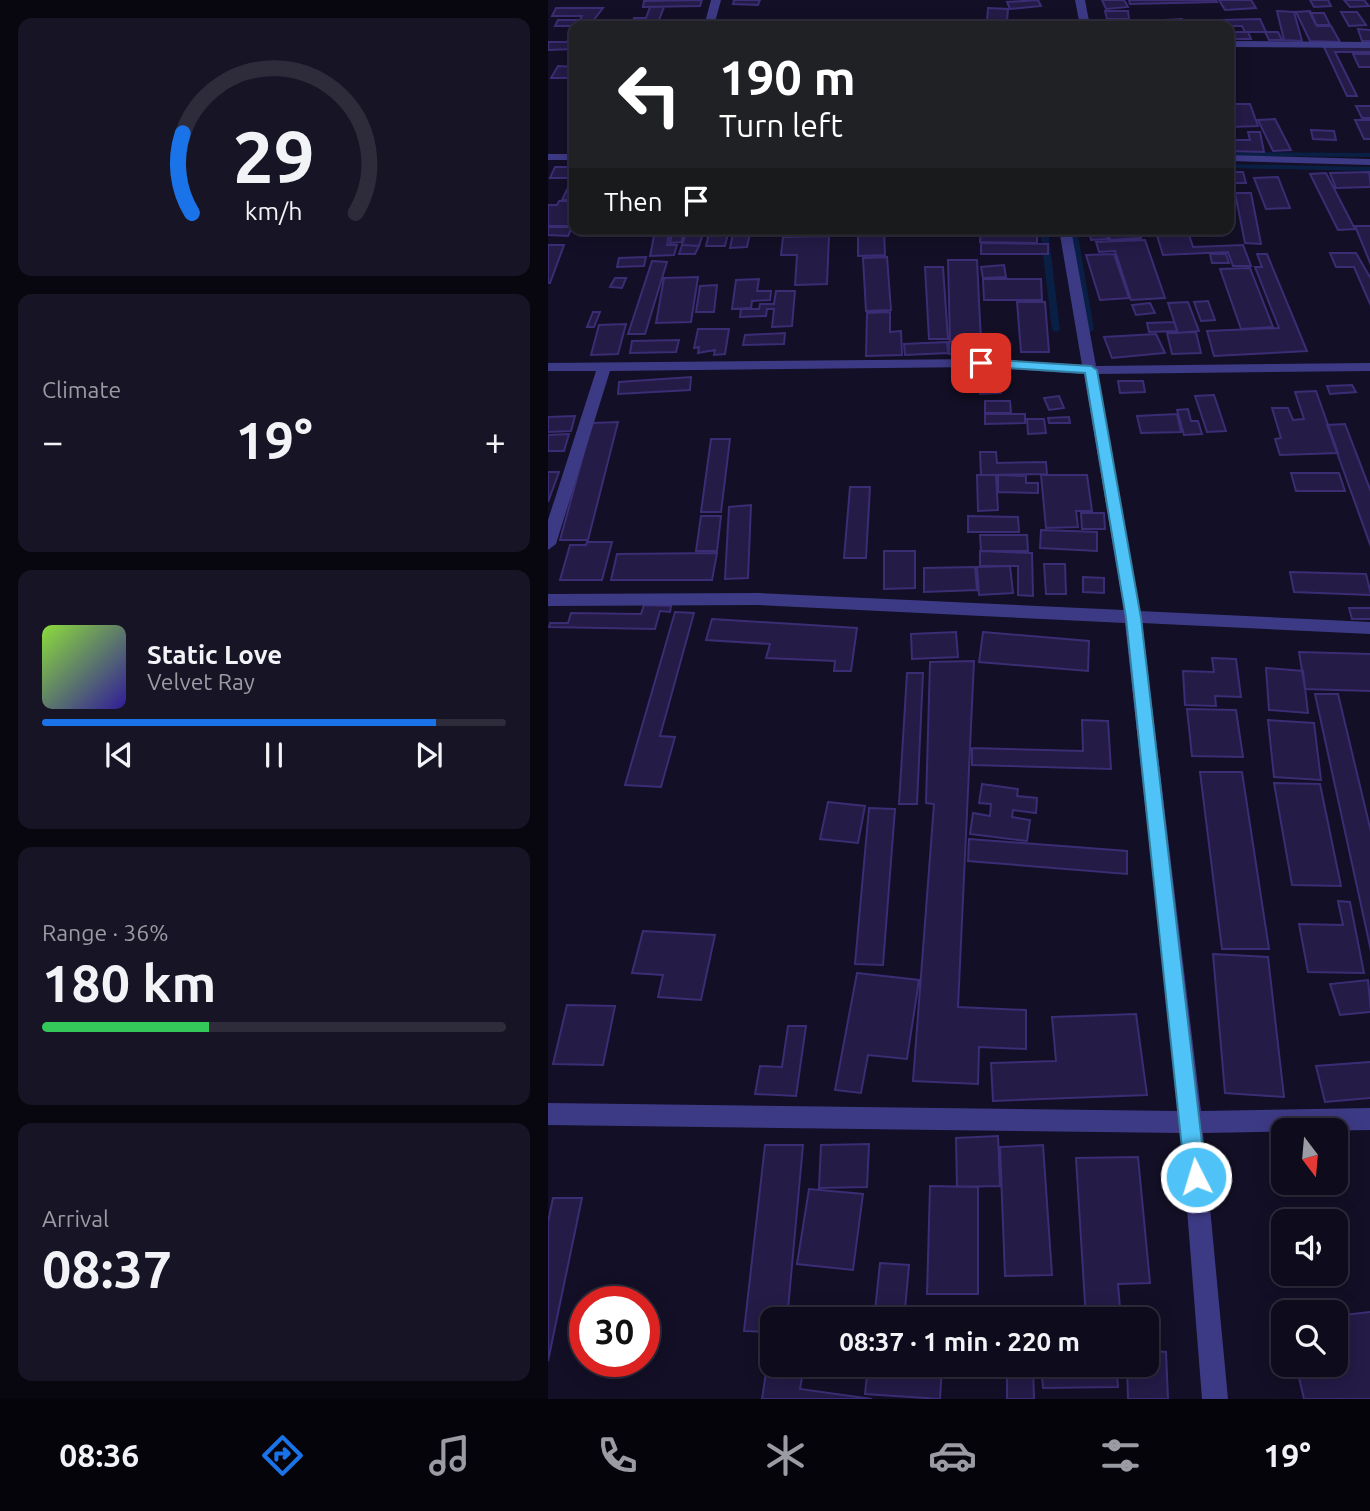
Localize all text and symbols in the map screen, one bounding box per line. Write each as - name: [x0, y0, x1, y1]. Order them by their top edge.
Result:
- icon: left: [604, 49, 695, 140]
- text: 190 m: [719, 49, 856, 104]
- text: Turn left: [719, 107, 843, 143]
- text: 29: [233, 115, 315, 197]
- icon: arrive: [677, 182, 715, 220]
- text: Then: [604, 187, 663, 216]
- text: km/h: [245, 197, 303, 225]
- pin: [951, 333, 1011, 393]
- icon: arrive: [962, 344, 1000, 382]
- text: Climate: [42, 377, 121, 402]
- text: 19°: [235, 411, 313, 469]
- text: −: [42, 420, 63, 462]
- text: +: [485, 420, 506, 462]
- text: Static Love: [147, 640, 282, 669]
- text: Velvet Ray: [147, 669, 255, 694]
- icon: previous: [100, 736, 138, 774]
- icon: pause: [255, 736, 293, 774]
- icon: next: [410, 736, 448, 774]
- text: Range · 36%: [42, 920, 169, 945]
- text: 180 km: [42, 954, 216, 1012]
- north arrow: [1271, 1118, 1348, 1195]
- map controls: [1271, 1118, 1348, 1377]
- position arrow: [1159, 1140, 1233, 1214]
- text: Arrival: [42, 1206, 109, 1231]
- button: sound: [1271, 1209, 1348, 1286]
- text: 08:37: [42, 1240, 172, 1298]
- speed limit sign: 30: [569, 1286, 660, 1377]
- button: search: [1271, 1300, 1348, 1377]
- text: 08:37 · 1 min · 220 m: [839, 1327, 1080, 1356]
- icon: directions: [258, 1431, 307, 1480]
- icon: music: [425, 1431, 474, 1480]
- icon: phone: [593, 1431, 642, 1480]
- icon: climate: [761, 1431, 810, 1480]
- icon: car: [928, 1431, 977, 1480]
- icon: filters: [1096, 1431, 1145, 1480]
- text: 08:36: [59, 1437, 139, 1473]
- text: 19°: [1263, 1437, 1311, 1473]

